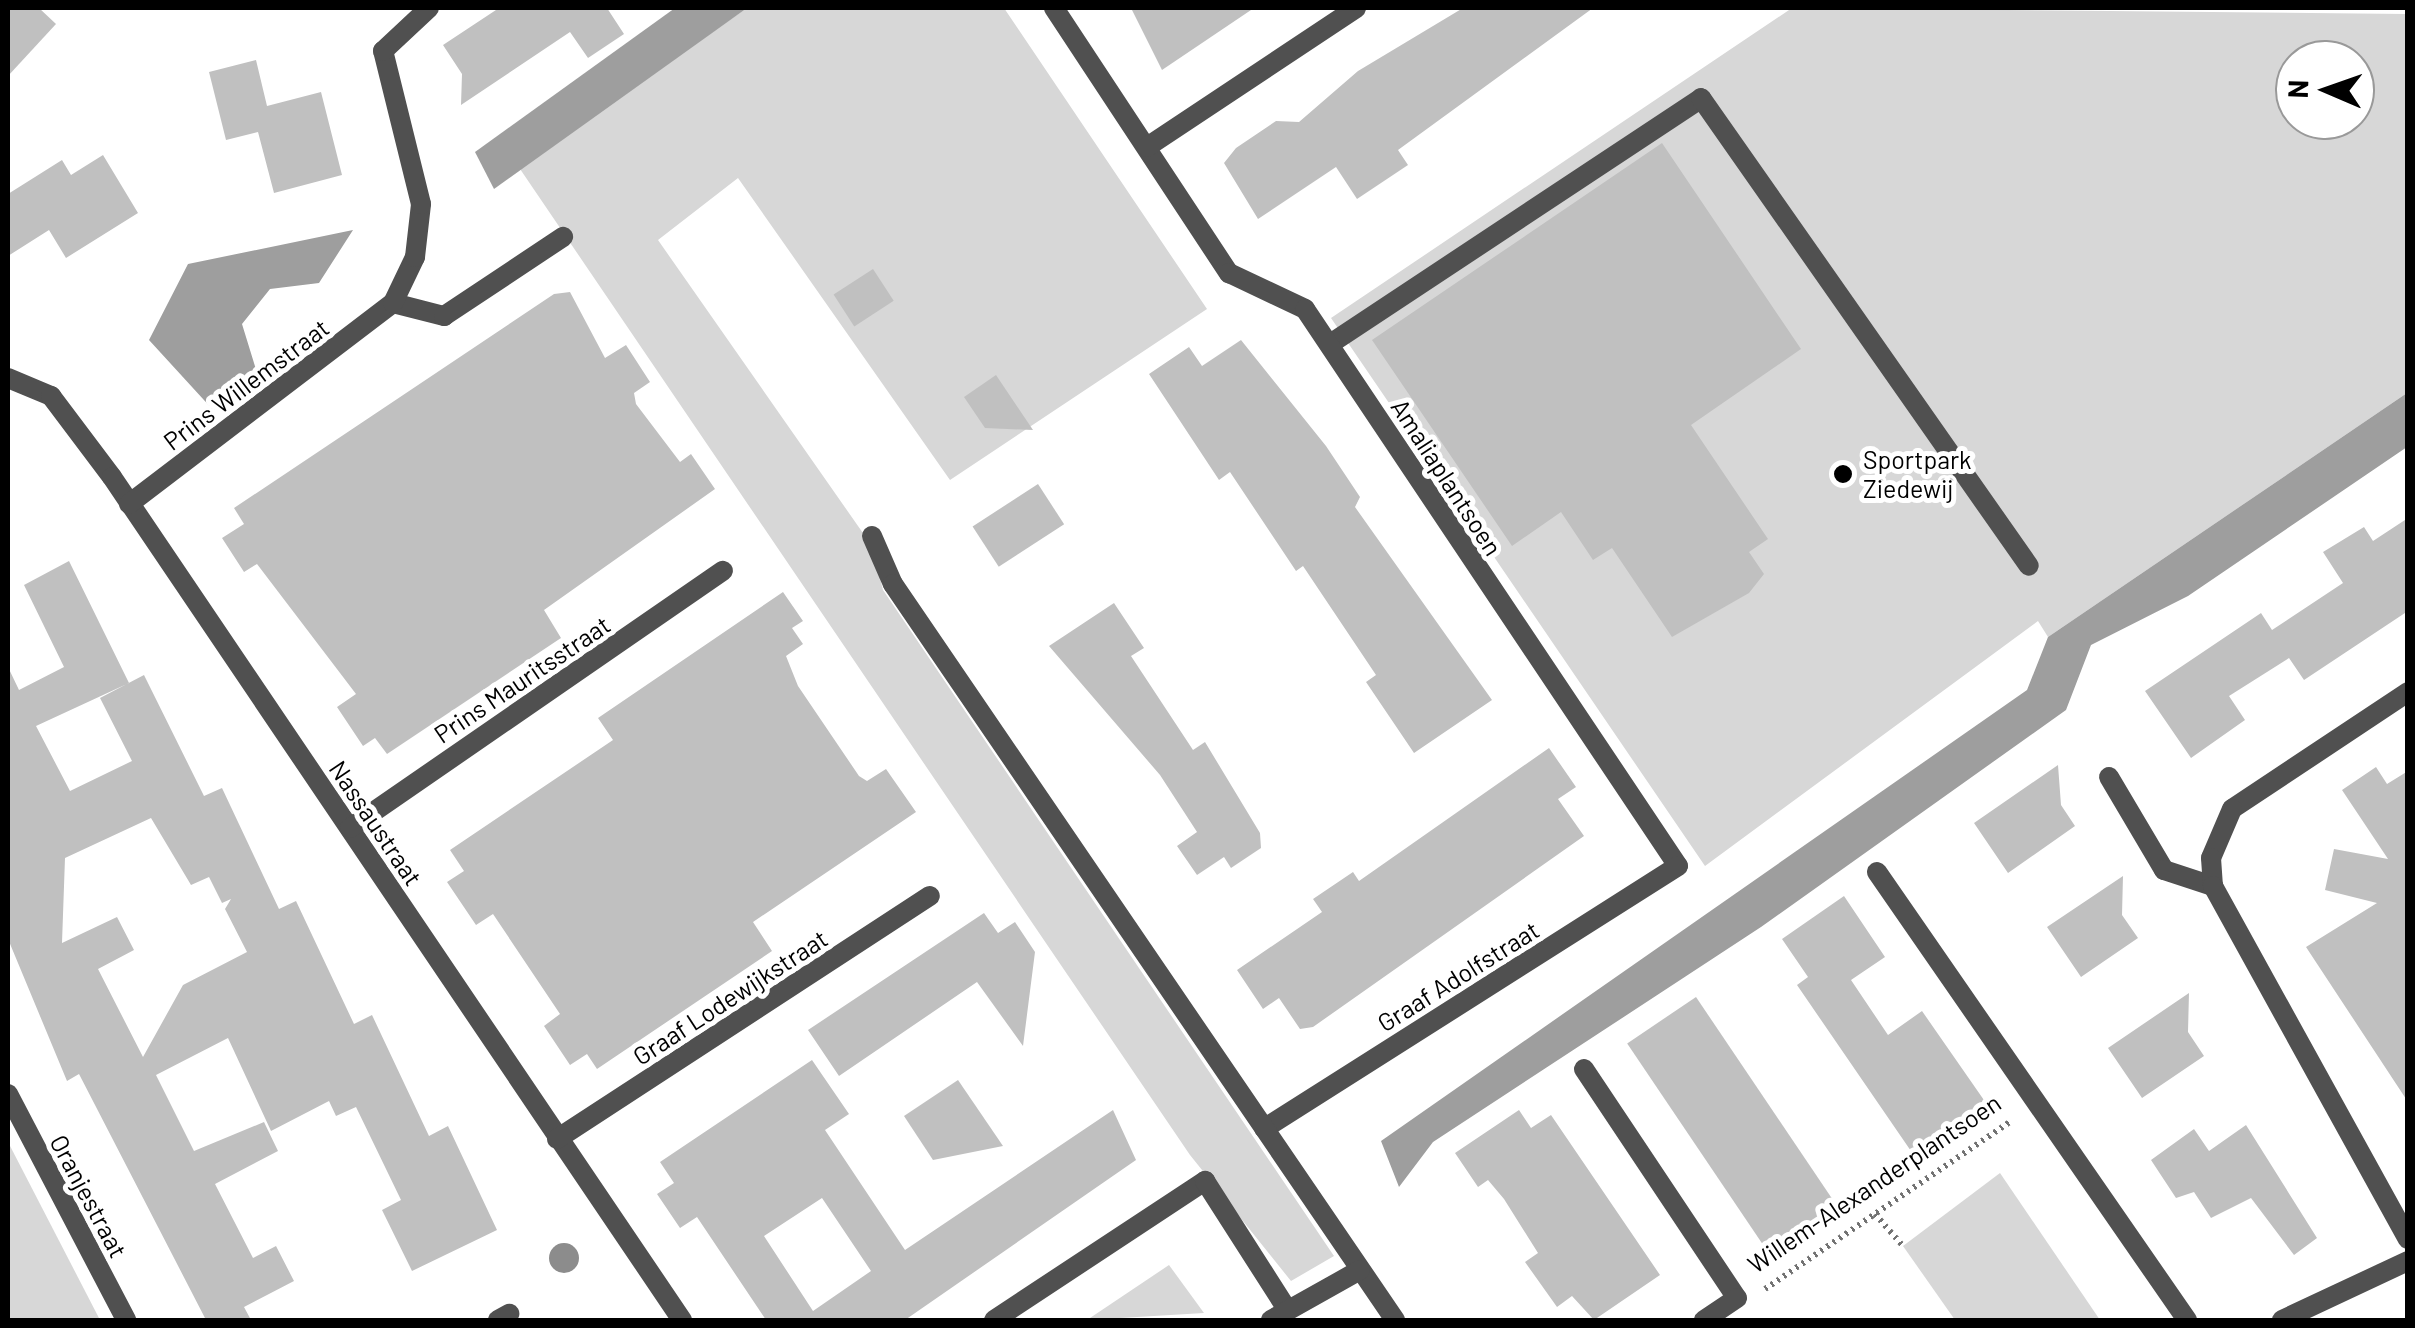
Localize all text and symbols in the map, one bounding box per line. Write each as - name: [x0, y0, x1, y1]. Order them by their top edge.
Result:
- north arrow: [2275, 40, 2375, 140]
- text: N: [2280, 79, 2314, 99]
- street label: Prins Willemstraat: [157, 312, 335, 456]
- street label: Amaliaplantsoen: [1385, 393, 1509, 561]
- place label: Sportpark Ziedewij: [1863, 445, 1972, 504]
- marker: Sportpark Ziedewij: [1832, 463, 1854, 485]
- street label: Prins Mauritsstraat: [428, 609, 616, 749]
- street label: Nassaustraat: [323, 755, 429, 891]
- street label: Graaf Adolfstraat: [1372, 914, 1544, 1038]
- street label: Graaf Lodewijkstraat: [627, 923, 833, 1071]
- street label: Willem-Alexanderplantsoen: [1742, 1087, 2006, 1279]
- street label: Oranjestraat: [44, 1129, 134, 1263]

